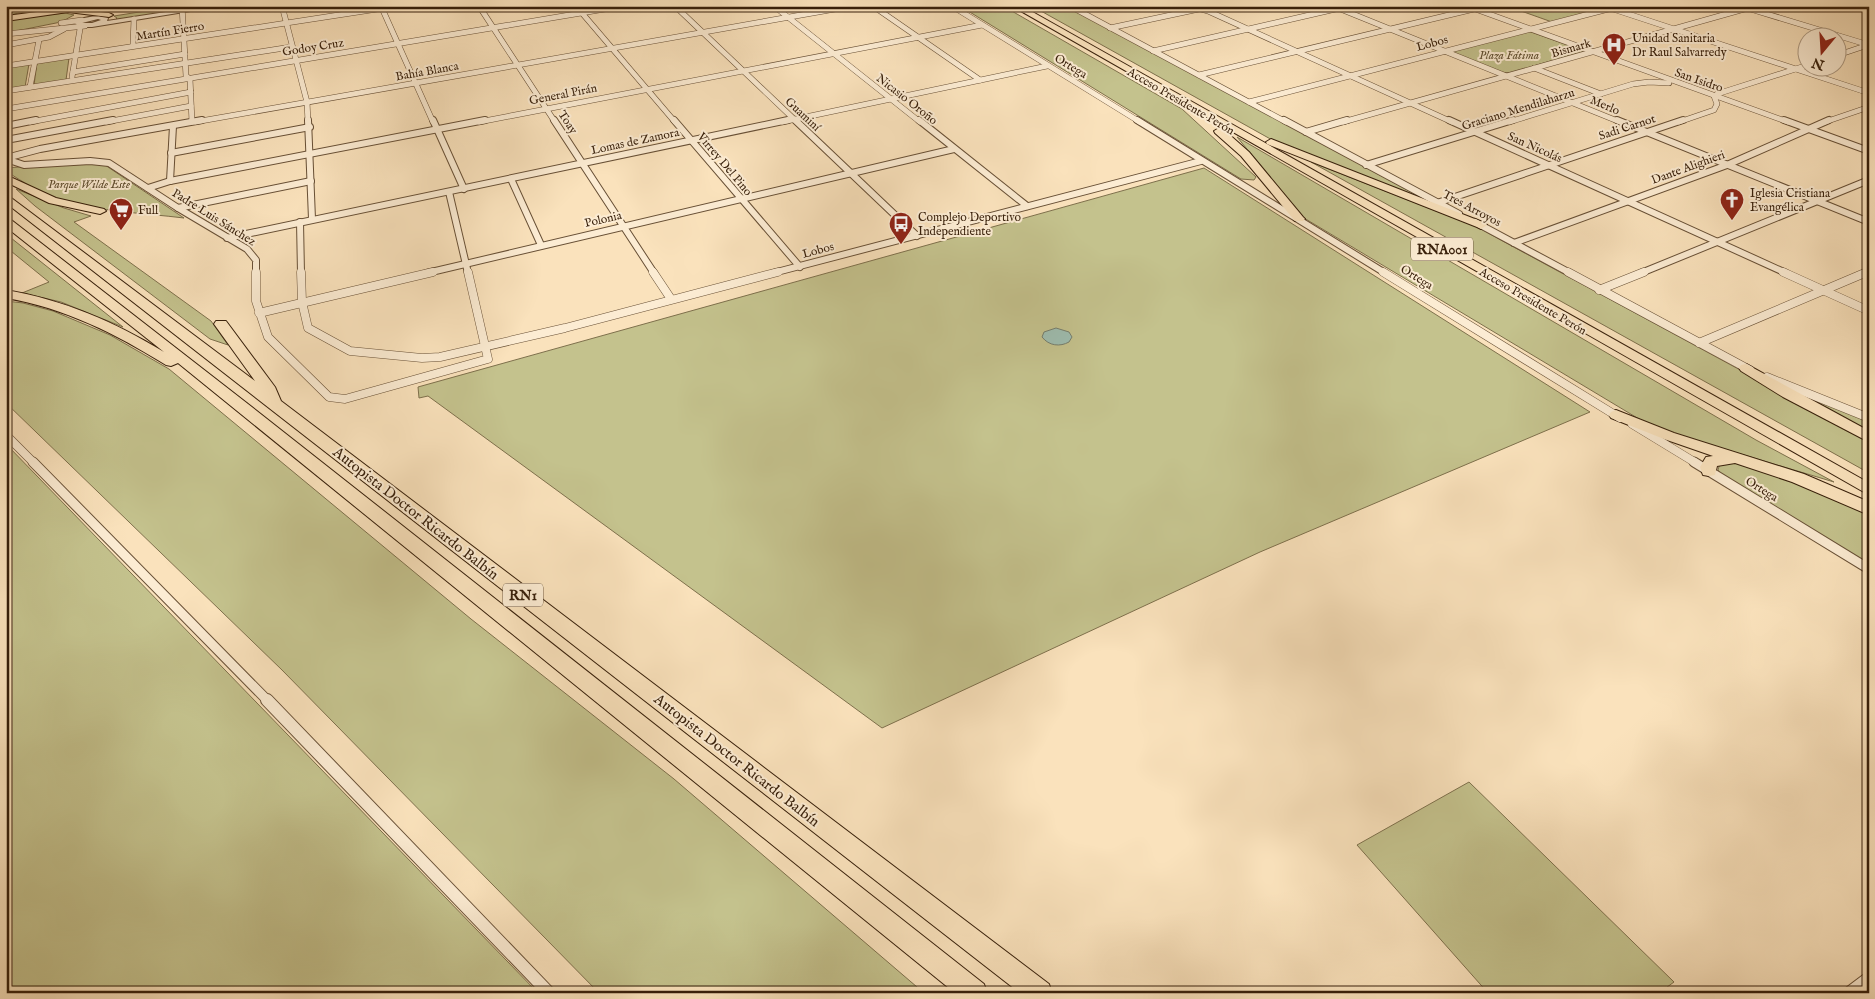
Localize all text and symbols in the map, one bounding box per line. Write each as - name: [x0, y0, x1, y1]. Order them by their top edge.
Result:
- street label: Martín Fierro: [135, 19, 206, 44]
- north arrow: [1798, 28, 1848, 78]
- place label: Unidad Sanitaria Dr Raul Salvarredy: [1632, 31, 1727, 60]
- street label: Lobos: [1415, 32, 1450, 55]
- hospital icon: Unidad Sanitaria Dr Raul Salvarredy: [1601, 32, 1627, 66]
- street label: Godoy Cruz: [281, 35, 345, 60]
- street label: Bismark: [1550, 36, 1593, 61]
- park label: Plaza Fátima: [1479, 48, 1539, 63]
- street label: Ortega: [1052, 51, 1091, 82]
- text: N: [1810, 53, 1828, 74]
- street label: Bahía Blanca: [394, 58, 461, 84]
- street label: Acceso Presidente Perón: [1124, 64, 1238, 139]
- street label: San Isidro: [1673, 65, 1725, 96]
- street label: Nicasio Oroño: [873, 71, 941, 128]
- street label: General Pirán: [528, 80, 599, 108]
- street label: Graciano Mendilaharzu: [1460, 85, 1576, 134]
- street label: Merlo: [1588, 93, 1622, 119]
- street label: Guaminí: [782, 94, 824, 135]
- street label: Toay: [554, 108, 581, 137]
- street label: Sadi Carnot: [1597, 111, 1657, 144]
- street label: Lomas de Zamora: [590, 125, 681, 158]
- street label: Virrey Del Pino: [693, 129, 756, 199]
- street label: San Nicolás: [1505, 129, 1564, 166]
- street label: Dante Alighieri: [1649, 147, 1727, 188]
- park label: Parque Wilde Este: [48, 177, 130, 192]
- street label: Padre Luis Sánchez: [169, 186, 259, 249]
- place label: Iglesia Cristiana Evangélica: [1750, 186, 1831, 215]
- street label: Tres Arroyos: [1440, 187, 1504, 230]
- church icon: Iglesia Cristiana Evangélica: [1719, 187, 1745, 221]
- supermarket icon: Full: [108, 197, 134, 231]
- place label: Full: [138, 203, 159, 218]
- street label: Polonia: [583, 208, 624, 231]
- place label: Complejo Deportivo Independiente: [918, 210, 1021, 240]
- bus stop icon: Complejo Deportivo Independiente: [888, 211, 914, 245]
- road number: RNA001: [1411, 238, 1473, 260]
- street label: Lobos: [801, 239, 836, 262]
- street label: Ortega: [1398, 262, 1437, 294]
- street label: Acceso Presidente Perón: [1476, 264, 1590, 339]
- street label: Autopista Doctor Ricardo Balbín: [328, 442, 502, 584]
- street label: Ortega: [1743, 474, 1782, 506]
- road number: RN1: [503, 584, 543, 606]
- street label: Autopista Doctor Ricardo Balbín: [649, 689, 823, 831]

